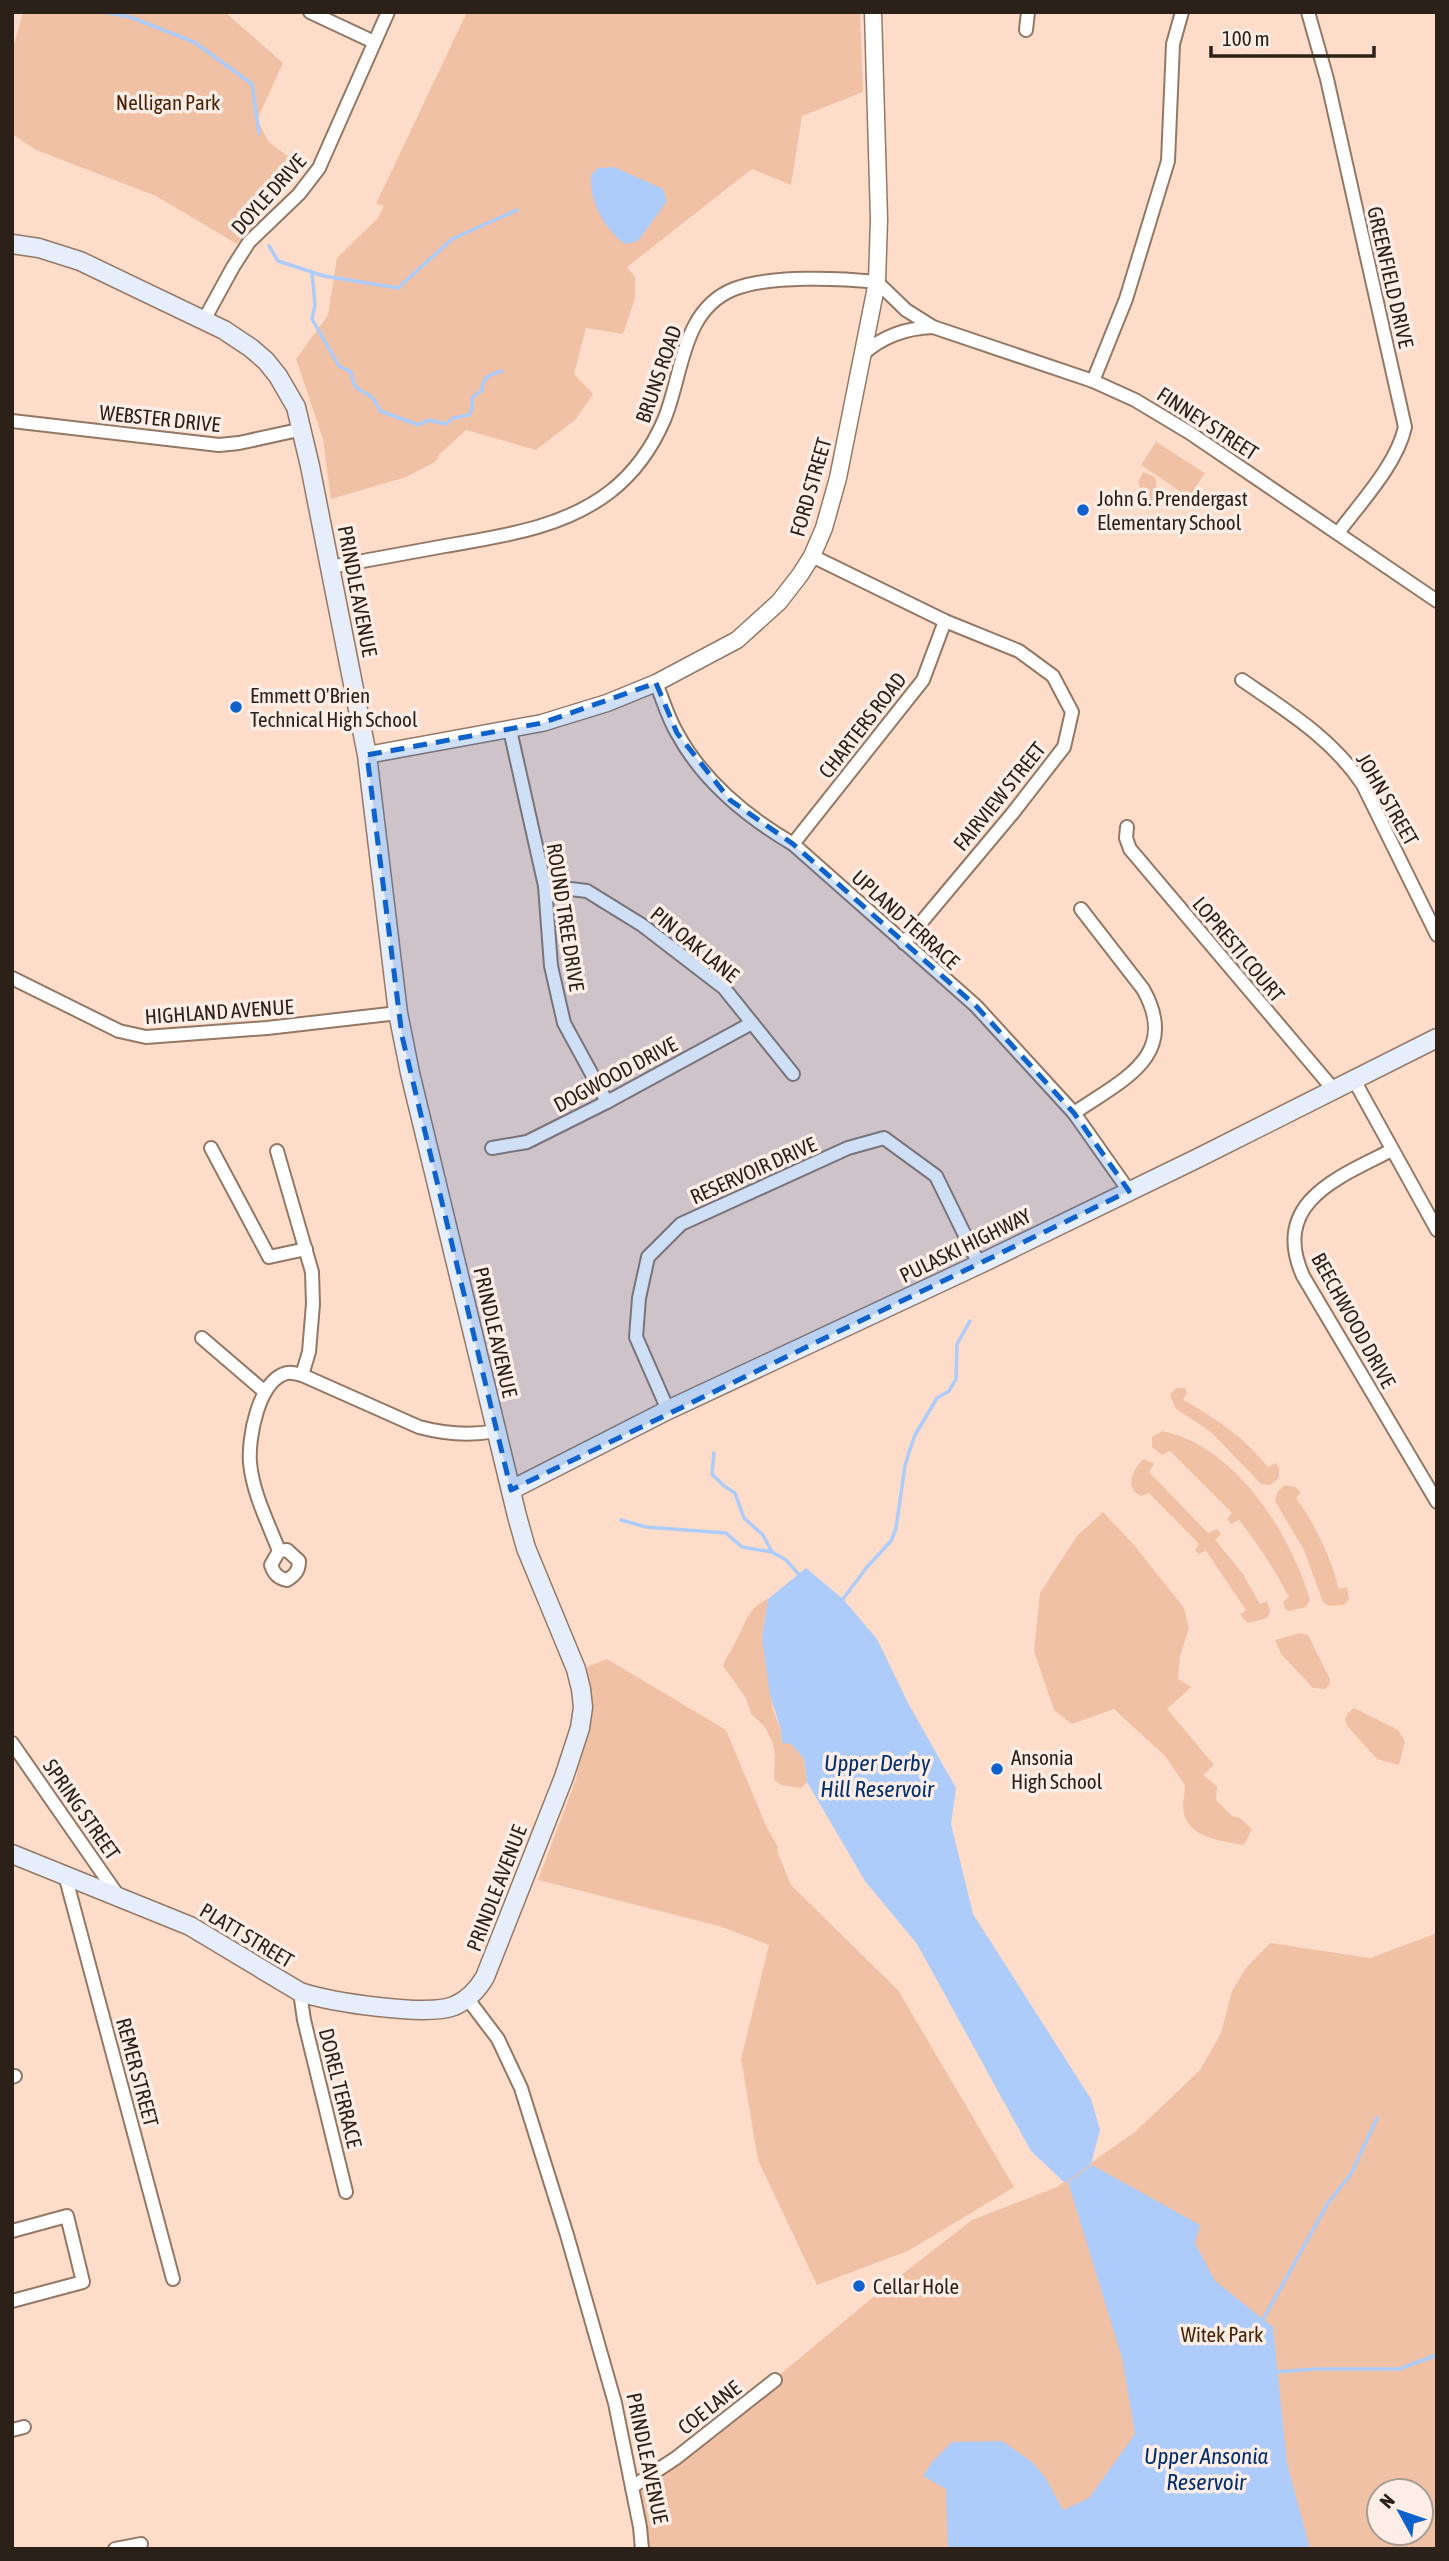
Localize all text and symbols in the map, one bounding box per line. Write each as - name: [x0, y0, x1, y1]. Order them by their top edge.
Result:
- scale bar: [1211, 14, 1374, 58]
- text: 100 m: [1222, 26, 1270, 50]
- park label: Nelligan Park: [116, 90, 220, 114]
- street label: DOYLE DRIVE: [226, 149, 310, 239]
- street label: GREENFIELD DRIVE: [1363, 204, 1419, 350]
- street label: BRUNS ROAD: [630, 322, 686, 426]
- street label: FINNEY STREET: [1153, 382, 1263, 464]
- street label: WEBSTER DRIVE: [98, 400, 222, 436]
- street label: FORD STREET: [784, 435, 836, 539]
- place label: John G. Prendergast Elementary School: [1097, 486, 1248, 534]
- marker: John G. Prendergast Elementary School: [1075, 502, 1091, 518]
- street label: PRINDLE AVENUE: [334, 523, 382, 659]
- street label: CHARTERS ROAD: [813, 667, 911, 783]
- place label: Emmett O'Brien Technical High School: [250, 683, 418, 731]
- marker: Emmett O'Brien Technical High School: [228, 699, 244, 715]
- street label: FAIRVIEW STREET: [948, 737, 1050, 855]
- street label: JOHN STREET: [1352, 749, 1424, 849]
- street label: ROUND TREE DRIVE: [542, 841, 590, 993]
- street label: UPLAND TERRACE: [847, 865, 965, 973]
- street label: LOPRESTI COURT: [1188, 892, 1290, 1006]
- street label: PIN OAK LANE: [646, 901, 744, 987]
- street label: HIGHLAND AVENUE: [144, 994, 294, 1028]
- street label: DOGWOOD DRIVE: [549, 1031, 681, 1117]
- street label: RESERVOIR DRIVE: [686, 1131, 820, 1209]
- street label: PULASKI HIGHWAY: [896, 1203, 1035, 1287]
- street label: BEECHWOOD DRIVE: [1307, 1248, 1401, 1392]
- street label: PRINDLE AVENUE: [469, 1264, 523, 1400]
- place label: Ansonia High School: [1011, 1745, 1103, 1793]
- water label: Upper Derby Hill Reservoir: [820, 1750, 935, 1802]
- street label: SPRING STREET: [39, 1754, 125, 1864]
- marker: Ansonia High School: [989, 1761, 1005, 1777]
- street label: PRINDLE AVENUE: [461, 1822, 531, 1954]
- street label: PLATT STREET: [196, 1898, 298, 1972]
- street label: REMER STREET: [112, 2015, 164, 2129]
- street label: DOREL TERRACE: [315, 2026, 367, 2150]
- place label: Cellar Hole: [873, 2274, 959, 2298]
- marker: Cellar Hole: [851, 2278, 867, 2294]
- park label: Witek Park: [1181, 2322, 1263, 2346]
- street label: COE LANE: [673, 2375, 745, 2439]
- street label: PRINDLE AVENUE: [622, 2390, 674, 2526]
- water label: Upper Ansonia Reservoir: [1144, 2443, 1268, 2495]
- north arrow: [1365, 2477, 1435, 2547]
- text: N: [1375, 2490, 1399, 2512]

